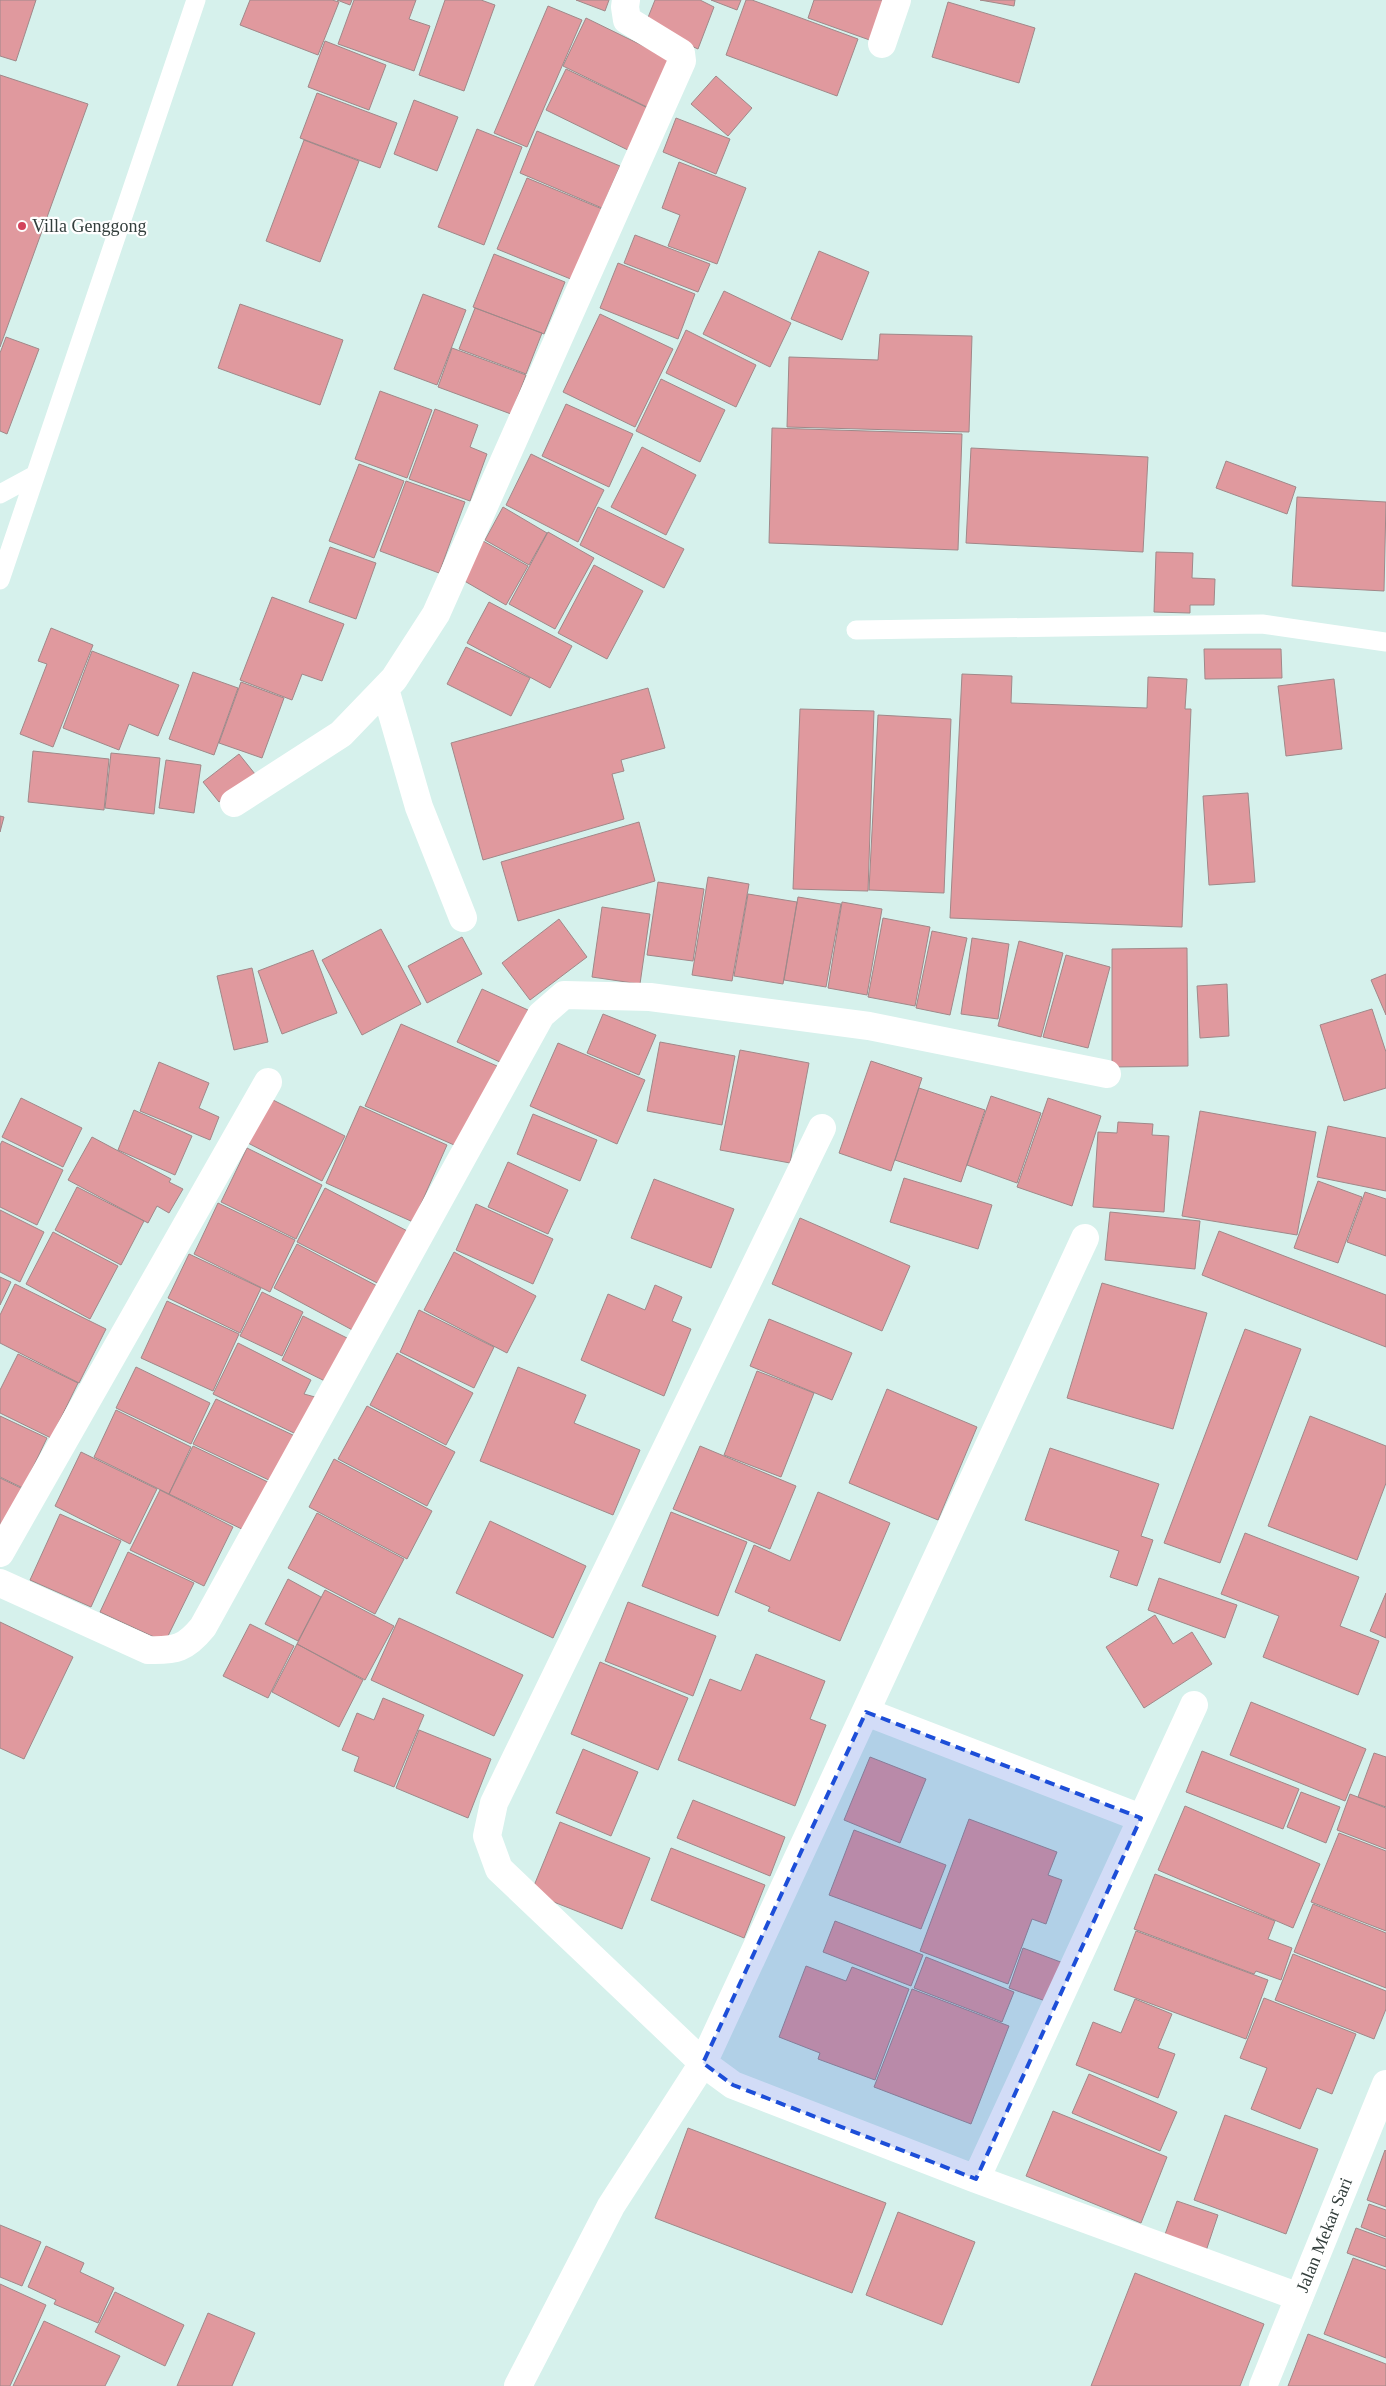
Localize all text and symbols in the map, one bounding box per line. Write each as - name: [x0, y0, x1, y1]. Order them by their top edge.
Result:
- place label: Villa Genggong: [32, 216, 146, 236]
- marker: Villa Genggong: [16, 220, 28, 232]
- street label: Jalan Mekar Sari: [1292, 2175, 1356, 2295]

